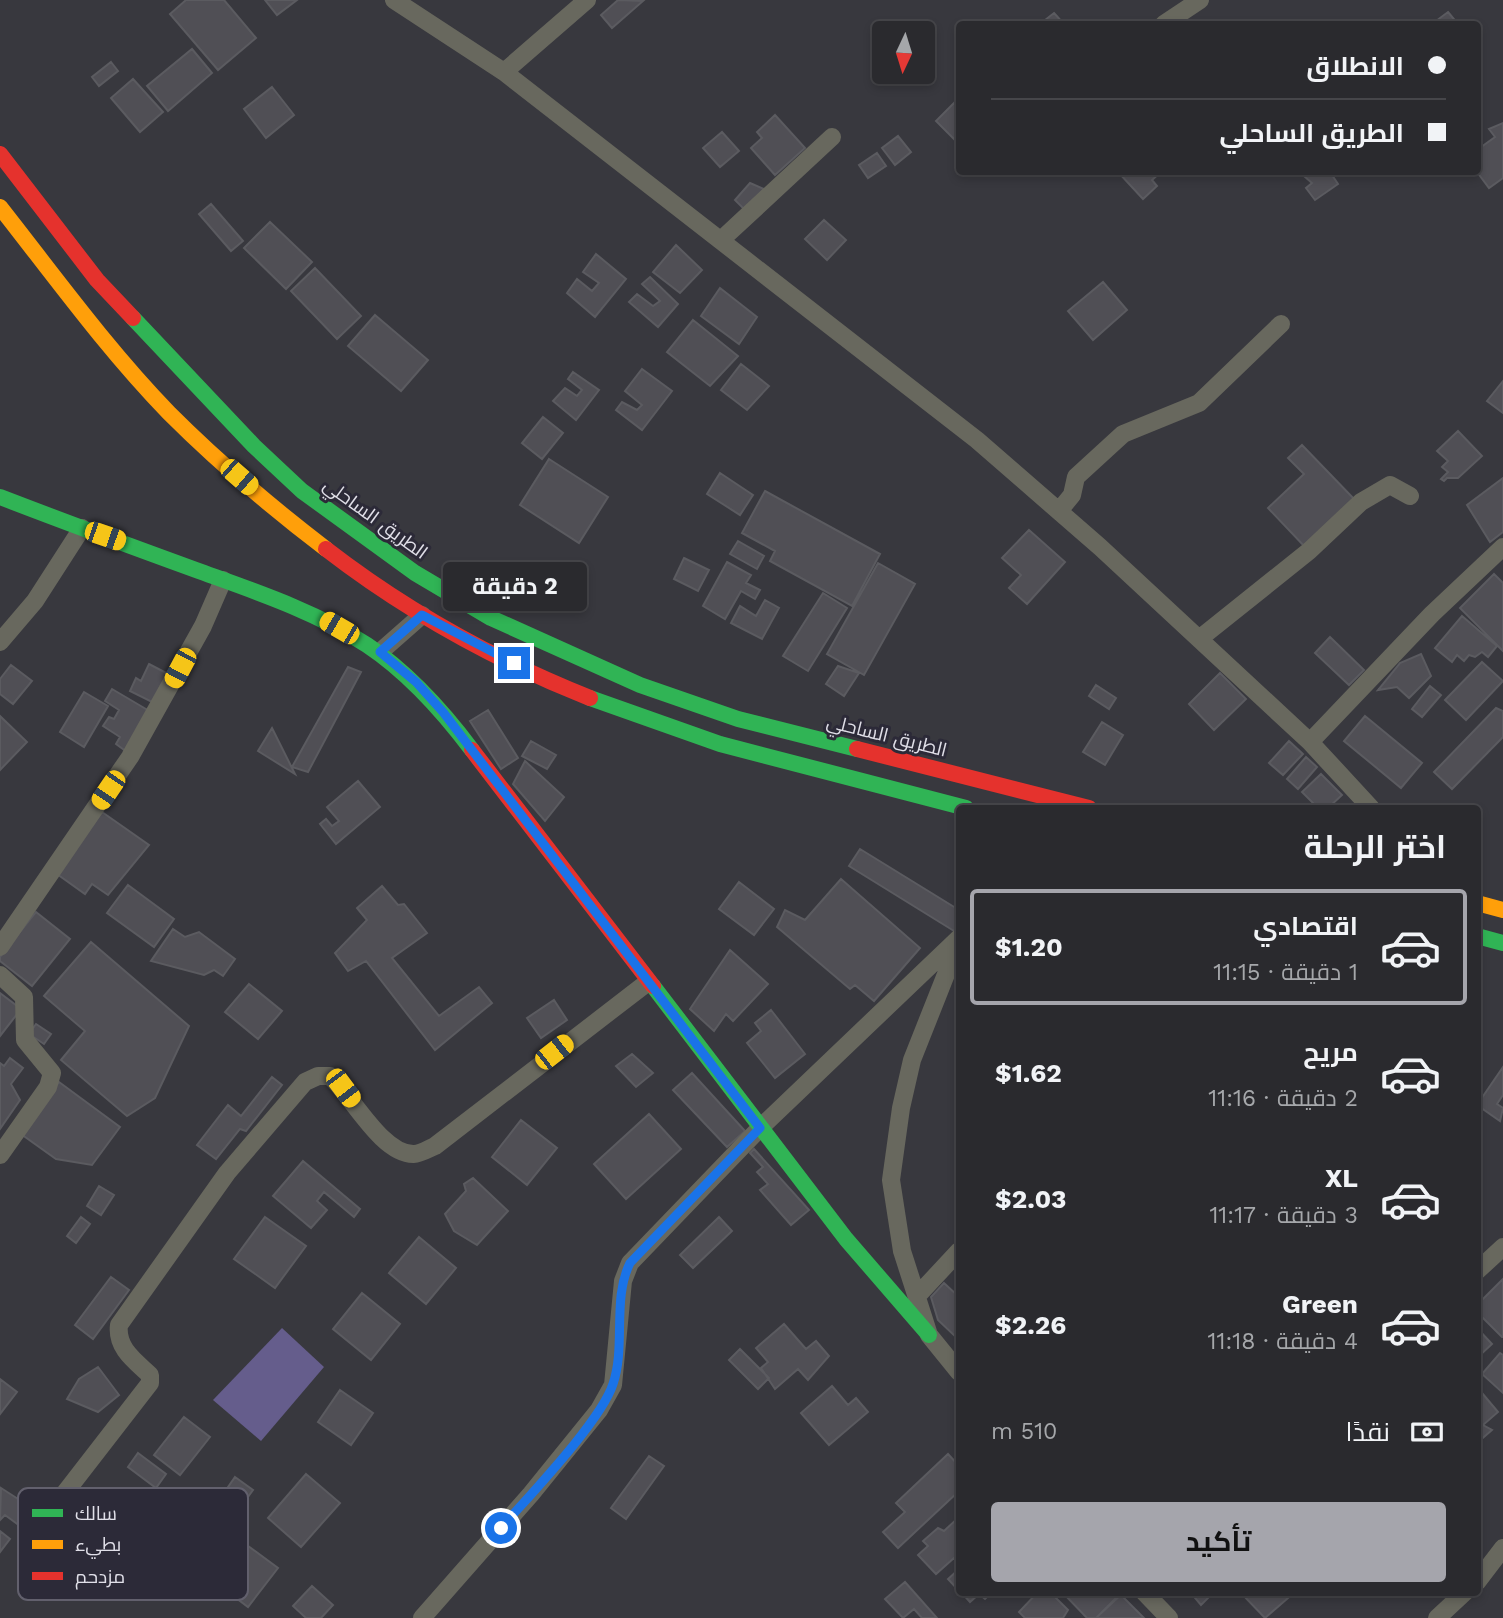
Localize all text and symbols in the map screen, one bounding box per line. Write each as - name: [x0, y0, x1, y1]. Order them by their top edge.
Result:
- north arrow: [872, 21, 934, 84]
- map controls: [872, 21, 935, 84]
- text: الانطلاق: [1306, 51, 1404, 81]
- text: الطريق الساحلي: [1220, 118, 1404, 148]
- car: [217, 455, 262, 499]
- street label: الطريق الساحلي: [317, 473, 432, 566]
- car: [82, 519, 129, 553]
- callout: 2 دقيقة: [442, 562, 586, 610]
- text: 2 دقيقة: [472, 573, 558, 600]
- car: [316, 608, 363, 648]
- car: [161, 645, 200, 691]
- route end: [498, 647, 530, 679]
- street label: الطريق الساحلي: [824, 709, 949, 764]
- car: [88, 767, 129, 813]
- text: اختر الرحلة: [1304, 828, 1446, 866]
- text: اقتصادي: [1253, 911, 1358, 941]
- icon: car: [1379, 916, 1442, 979]
- text: $1.20: [995, 932, 1063, 962]
- text: 1 دقيقة · 11:15: [1213, 959, 1358, 986]
- car: [531, 1031, 578, 1073]
- text: مريح: [1303, 1037, 1358, 1067]
- icon: car: [1379, 1042, 1442, 1105]
- text: $1.62: [995, 1058, 1062, 1088]
- car: [322, 1065, 365, 1111]
- text: 2 دقيقة · 11:16: [1208, 1085, 1358, 1112]
- text: XL: [1325, 1163, 1358, 1193]
- icon: car: [1379, 1168, 1442, 1231]
- text: $2.03: [995, 1184, 1066, 1214]
- text: 3 دقيقة · 11:17: [1209, 1202, 1358, 1229]
- text: Green: [1282, 1289, 1358, 1319]
- icon: car: [1379, 1294, 1442, 1357]
- text: $2.26: [995, 1310, 1066, 1340]
- text: 4 دقيقة · 11:18: [1207, 1328, 1358, 1355]
- icon: cash: [1408, 1413, 1446, 1451]
- text: نقدًا: [1346, 1417, 1390, 1447]
- text: 510 m: [991, 1418, 1057, 1445]
- legend: [18, 1488, 248, 1600]
- text: سالك: [75, 1502, 117, 1525]
- button: تأكيد: [991, 1502, 1446, 1582]
- route start: [485, 1512, 517, 1544]
- text: بطيء: [75, 1533, 121, 1559]
- text: مزدحم: [75, 1565, 125, 1590]

